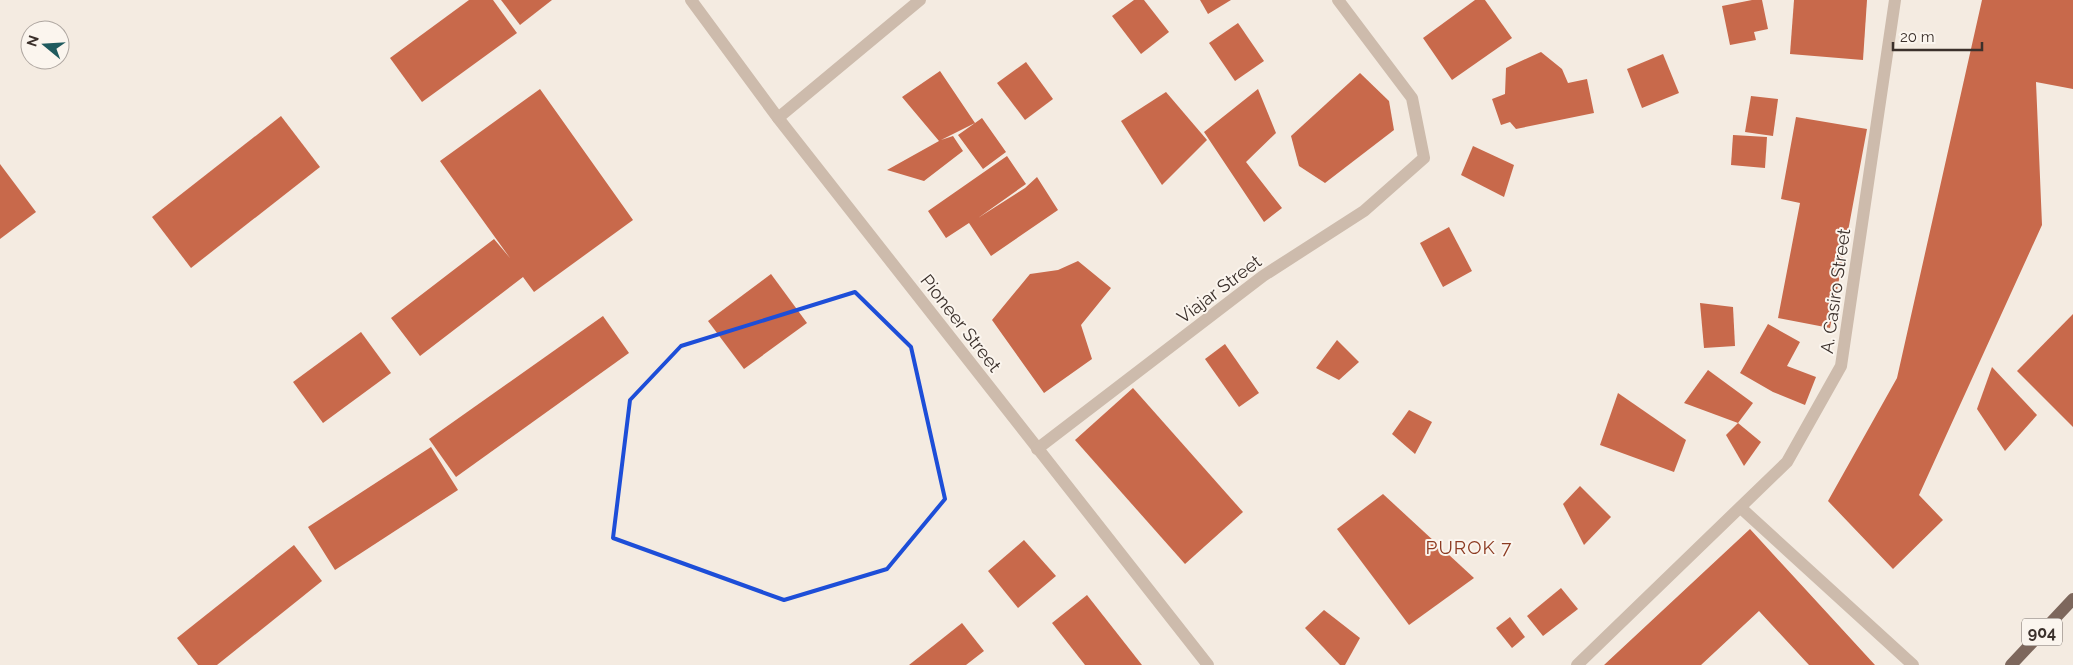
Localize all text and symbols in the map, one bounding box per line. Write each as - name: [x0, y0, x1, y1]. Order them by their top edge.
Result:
- north arrow: [20, 20, 70, 70]
- scale bar: [1893, 20, 1982, 52]
- text: 20 m: [1900, 28, 1935, 46]
- text: N: [23, 33, 42, 49]
- street label: A. Casiro Street: [1816, 227, 1854, 355]
- street label: Viajar Street: [1173, 250, 1265, 328]
- street label: Pioneer Street: [916, 270, 1006, 376]
- district label: PUROK 7: [1426, 536, 1512, 558]
- road number: 904: [2022, 618, 2062, 646]

